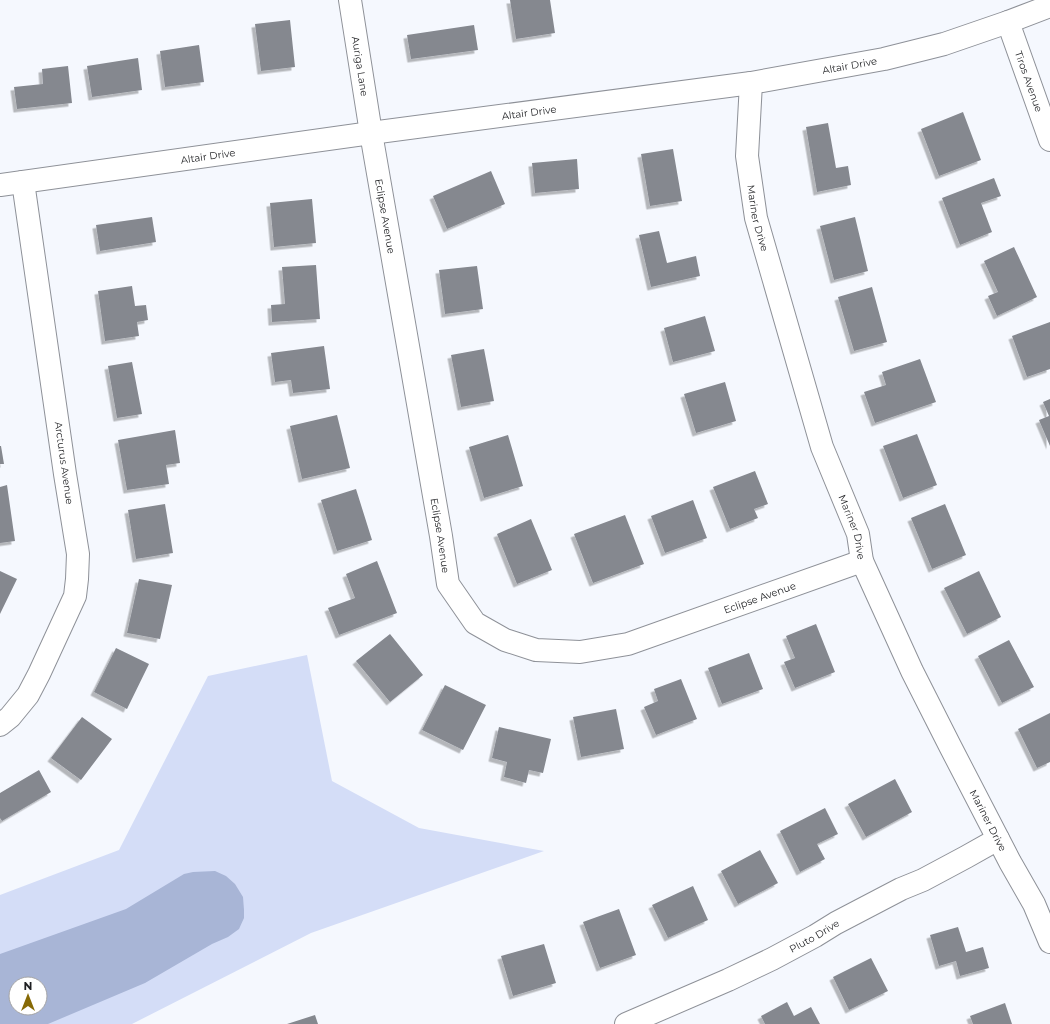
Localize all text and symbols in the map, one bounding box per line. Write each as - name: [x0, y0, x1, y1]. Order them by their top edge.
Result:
- street label: Auriga Lane: [349, 35, 372, 97]
- street label: Tiros Avenue: [1012, 49, 1046, 114]
- street label: Altair Drive: [821, 54, 878, 77]
- street label: Altair Drive: [501, 102, 557, 122]
- street label: Altair Drive: [180, 146, 236, 166]
- street label: Eclipse Avenue: [373, 178, 398, 255]
- street label: Mariner Drive: [745, 184, 772, 253]
- street label: Arcturus Avenue: [52, 421, 76, 505]
- street label: Mariner Drive: [836, 493, 868, 560]
- street label: Eclipse Avenue: [428, 497, 453, 574]
- street label: Eclipse Avenue: [722, 579, 797, 616]
- street label: Mariner Drive: [967, 787, 1010, 853]
- street label: Pluto Drive: [787, 916, 842, 955]
- north arrow: [8, 976, 48, 1016]
- text: N: [24, 979, 32, 993]

